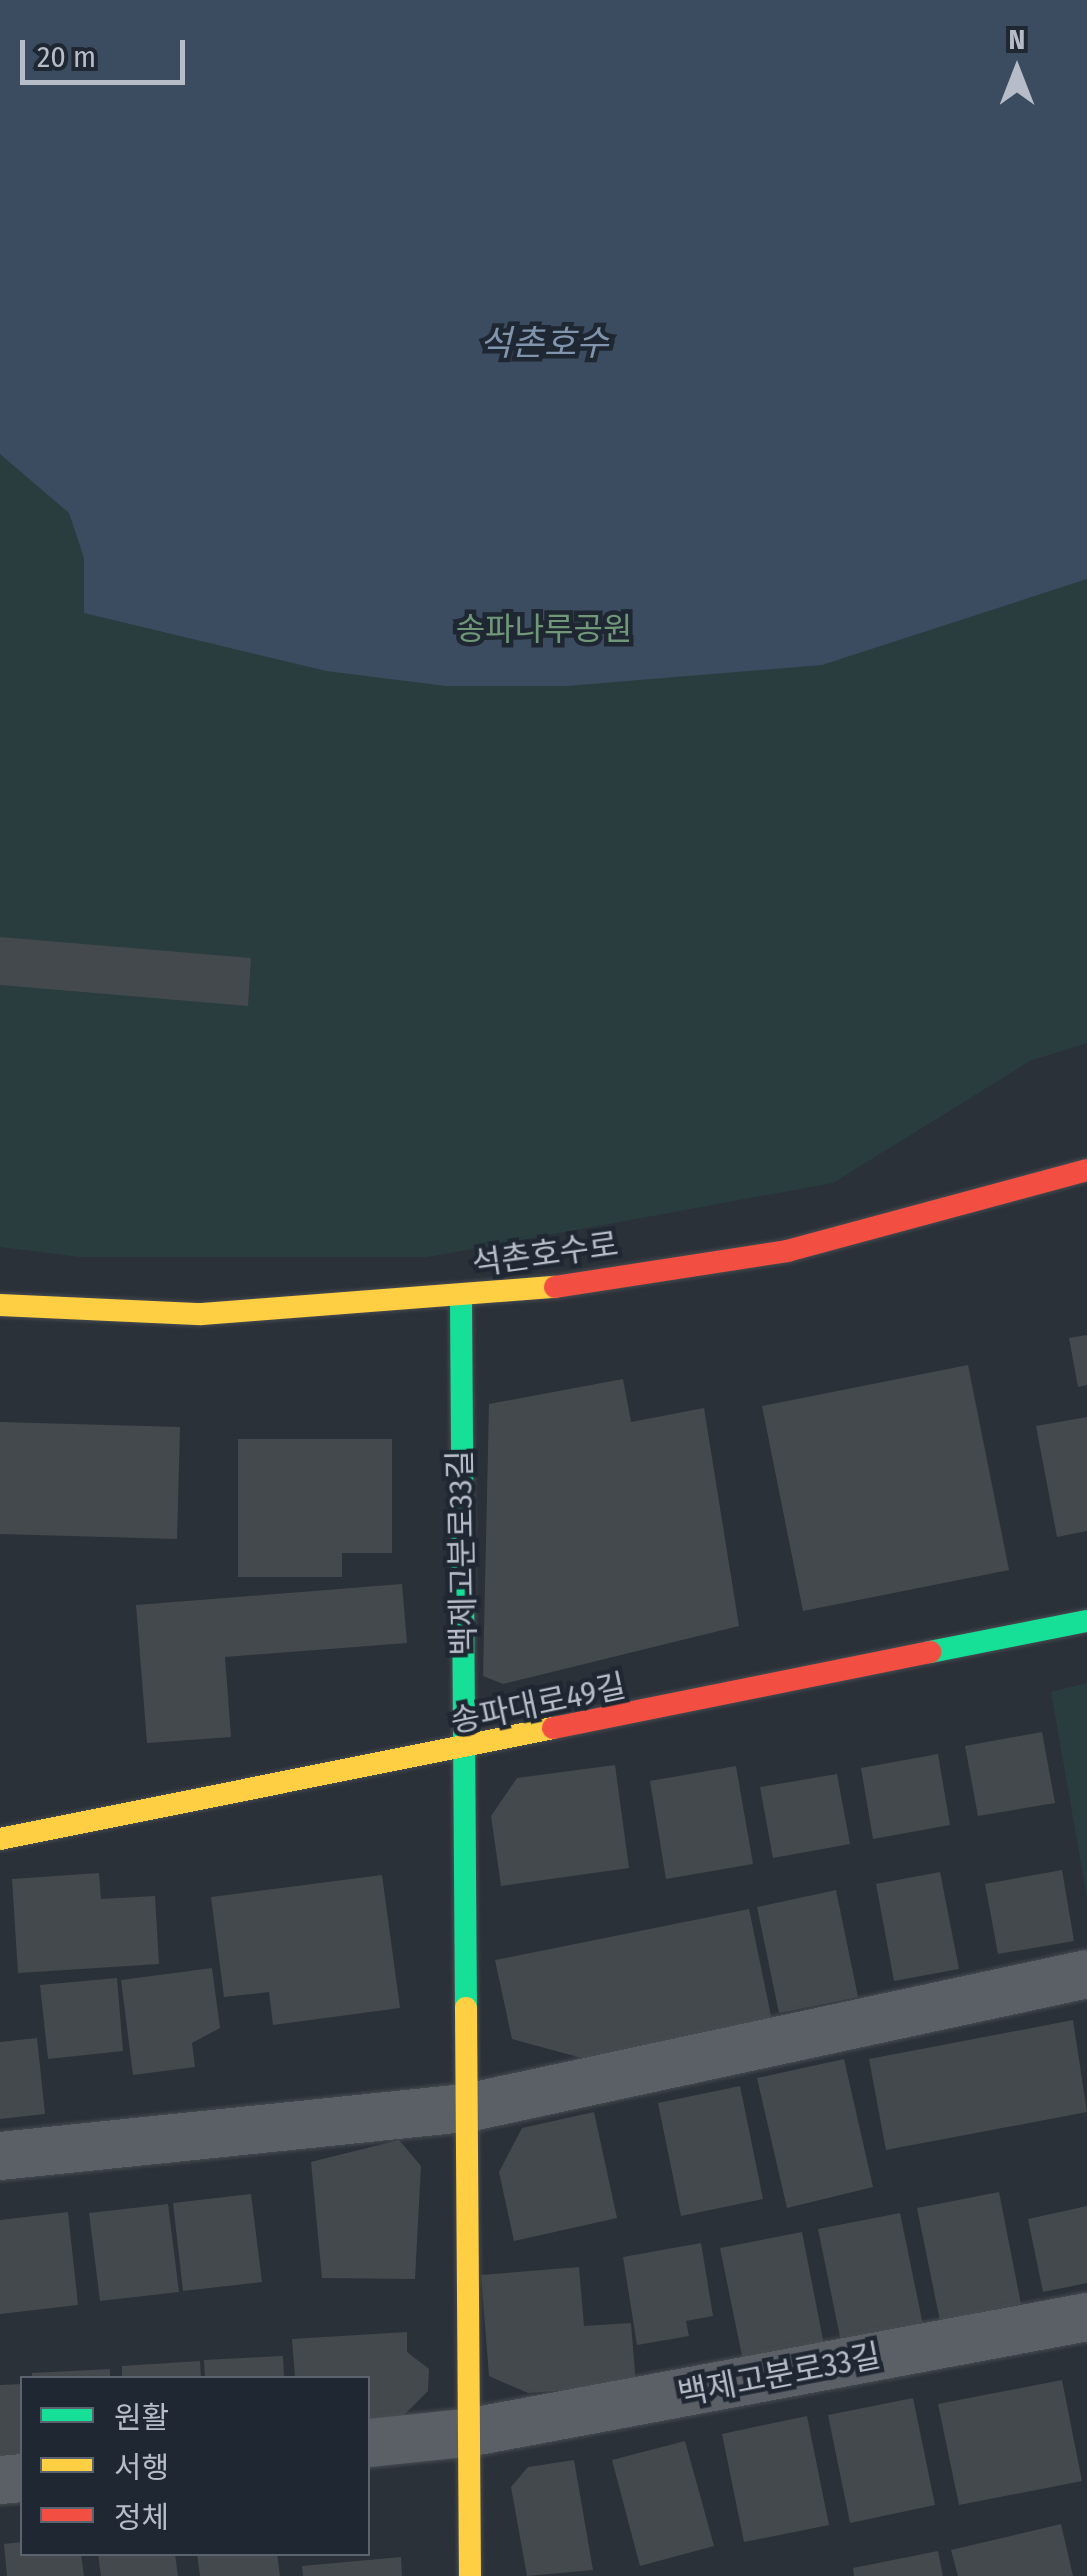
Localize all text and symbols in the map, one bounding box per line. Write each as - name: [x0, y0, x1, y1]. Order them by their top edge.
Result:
- scale bar: [25, 20, 190, 82]
- north arrow: [967, 20, 1067, 120]
- text: N: [1009, 23, 1025, 56]
- text: 20 m: [37, 39, 96, 75]
- water label: 석촌호수: [480, 322, 608, 364]
- park label: 송파나루공원: [456, 610, 632, 648]
- street label: 석촌호수로: [469, 1225, 621, 1283]
- street label: 백제고분로33길: [441, 1450, 483, 1656]
- street label: 송파대로49길: [447, 1667, 629, 1741]
- street label: 백제고분로33길: [674, 2337, 884, 2413]
- legend: [20, 2376, 370, 2556]
- text: 원활: [114, 2400, 169, 2436]
- text: 서행: [114, 2450, 169, 2486]
- text: 정체: [114, 2500, 169, 2536]

